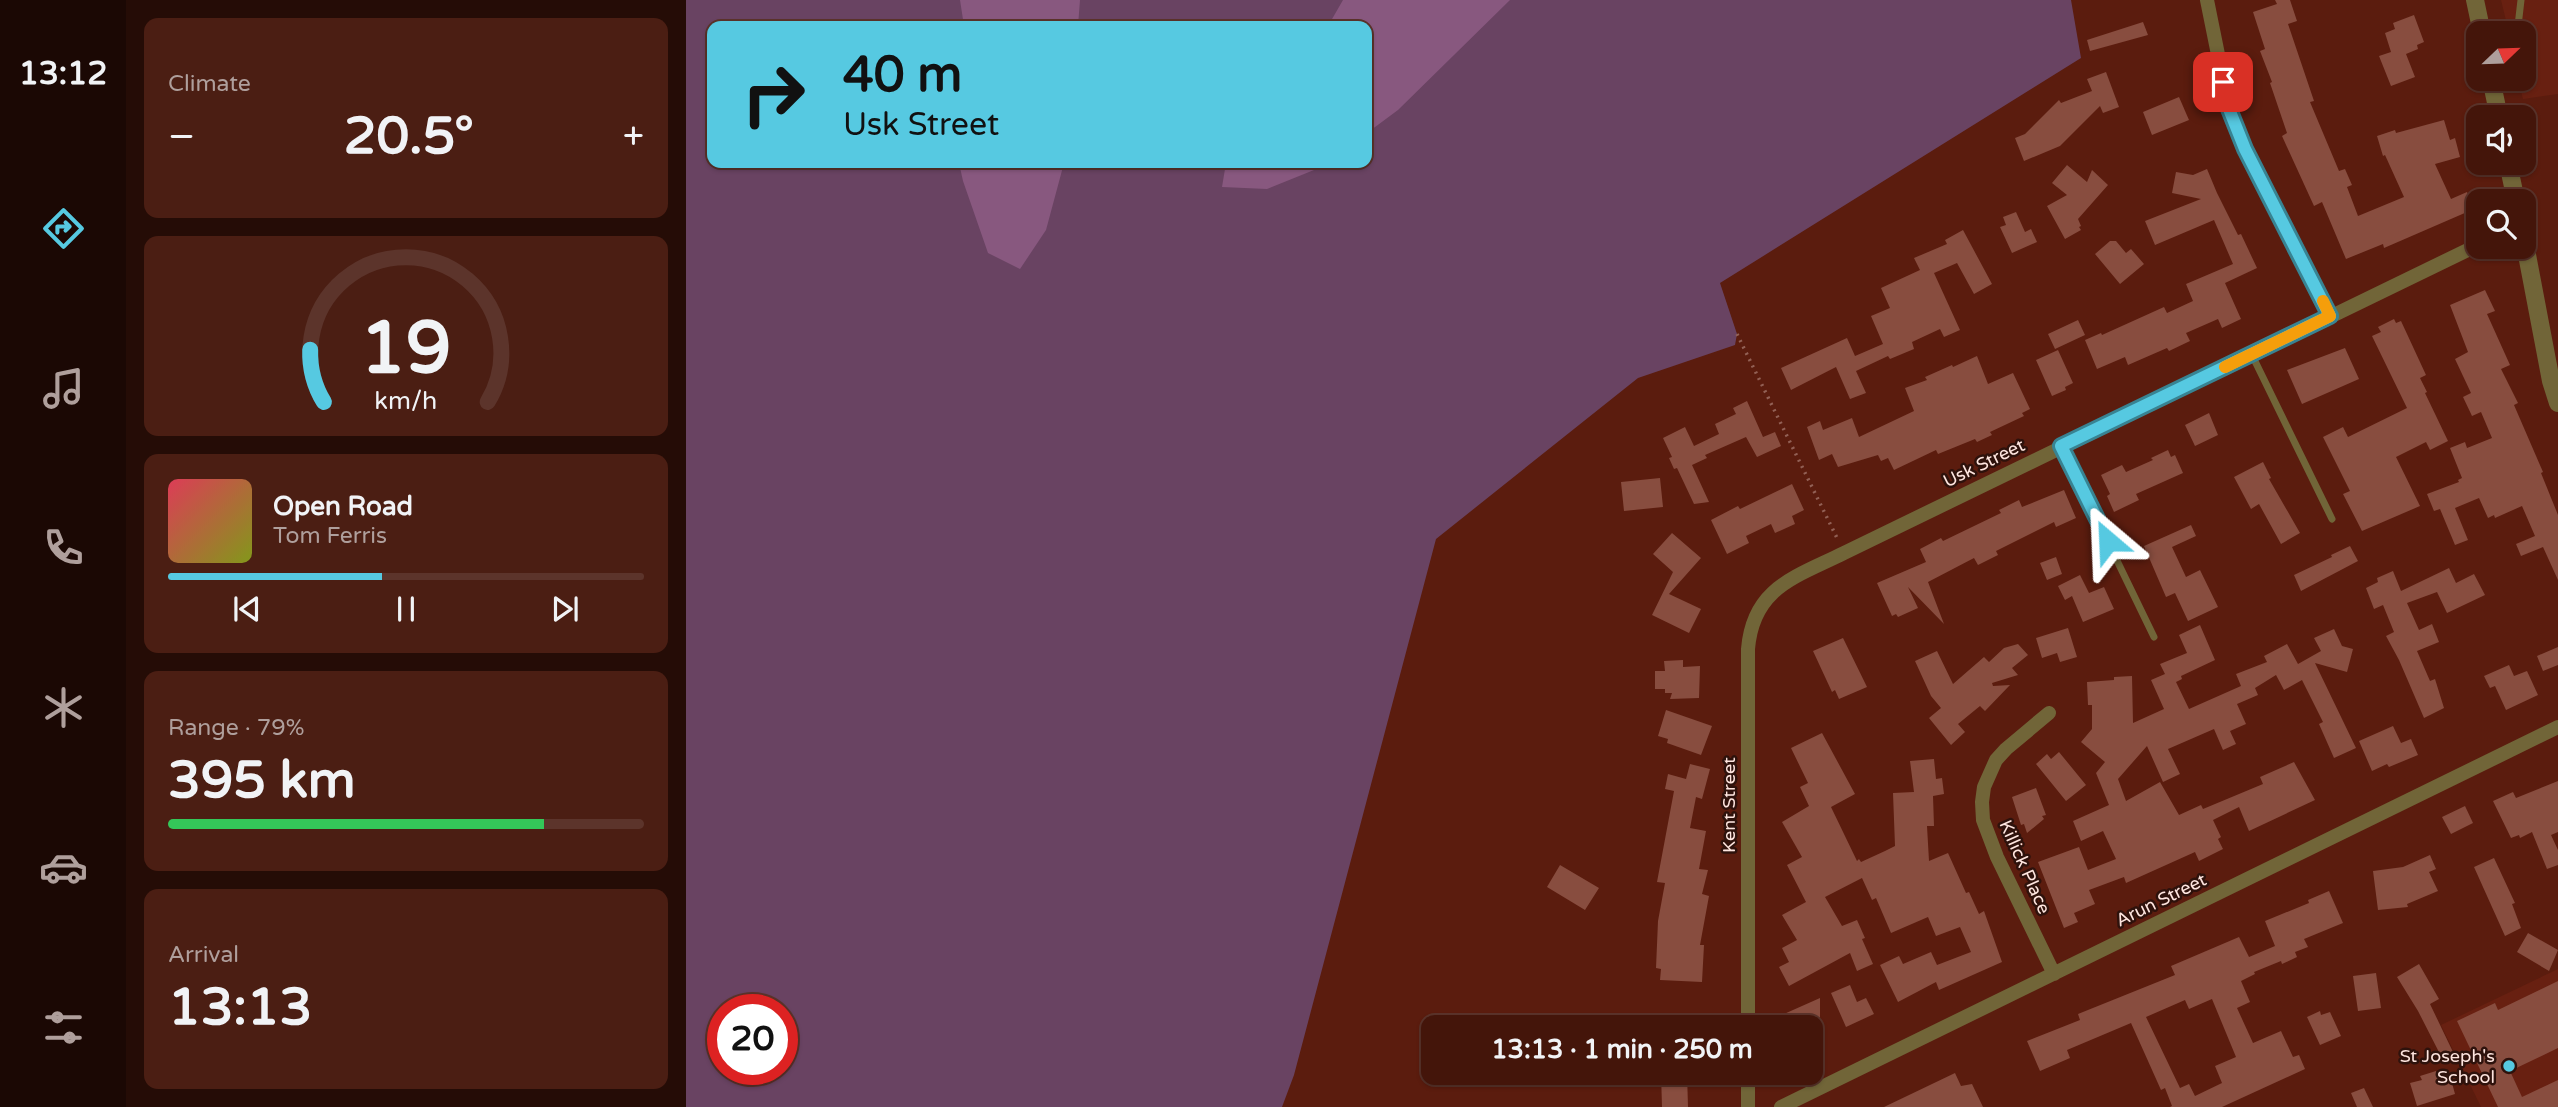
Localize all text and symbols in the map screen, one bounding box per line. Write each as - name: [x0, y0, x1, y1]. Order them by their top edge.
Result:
- north arrow: [2466, 21, 2536, 91]
- map controls: [2466, 21, 2536, 259]
- text: 40 m: [843, 46, 962, 105]
- icon: right: [728, 49, 819, 140]
- pin: [2193, 52, 2253, 112]
- text: 13:12: [19, 55, 107, 93]
- icon: arrive: [2204, 63, 2242, 101]
- text: Climate: [168, 70, 251, 98]
- text: 20.5°: [344, 105, 474, 168]
- button: sound: [2466, 105, 2536, 175]
- text: Usk Street: [843, 106, 999, 144]
- text: −: [168, 114, 195, 160]
- text: +: [623, 114, 644, 160]
- button: search: [2466, 189, 2536, 259]
- icon: directions: [39, 204, 88, 253]
- text: 19: [360, 305, 452, 393]
- icon: music: [39, 364, 88, 413]
- text: km/h: [375, 385, 437, 415]
- street label: Usk Street: [1940, 434, 2028, 492]
- text: Open Road: [273, 491, 413, 522]
- position arrow: [2071, 504, 2145, 578]
- text: Tom Ferris: [273, 522, 387, 550]
- icon: phone: [39, 523, 88, 572]
- icon: previous: [228, 590, 266, 628]
- icon: pause: [387, 590, 425, 628]
- icon: next: [546, 590, 584, 628]
- icon: climate: [39, 683, 88, 732]
- text: Range · 79%: [168, 714, 304, 742]
- text: 395 km: [168, 749, 356, 812]
- street label: Kent Street: [1718, 757, 1740, 853]
- street label: Killick Place: [1995, 817, 2055, 917]
- icon: car: [39, 843, 88, 892]
- street label: Arun Street: [2112, 869, 2210, 931]
- text: Arrival: [168, 941, 239, 969]
- text: 13:13: [168, 976, 312, 1039]
- speed limit sign: 20: [707, 994, 798, 1085]
- icon: filters: [39, 1003, 88, 1052]
- text: 13:13 · 1 min · 250 m: [1491, 1034, 1753, 1065]
- place label: St Joseph's School: [2400, 1045, 2495, 1088]
- marker: St Joseph's School: [2501, 1058, 2517, 1074]

